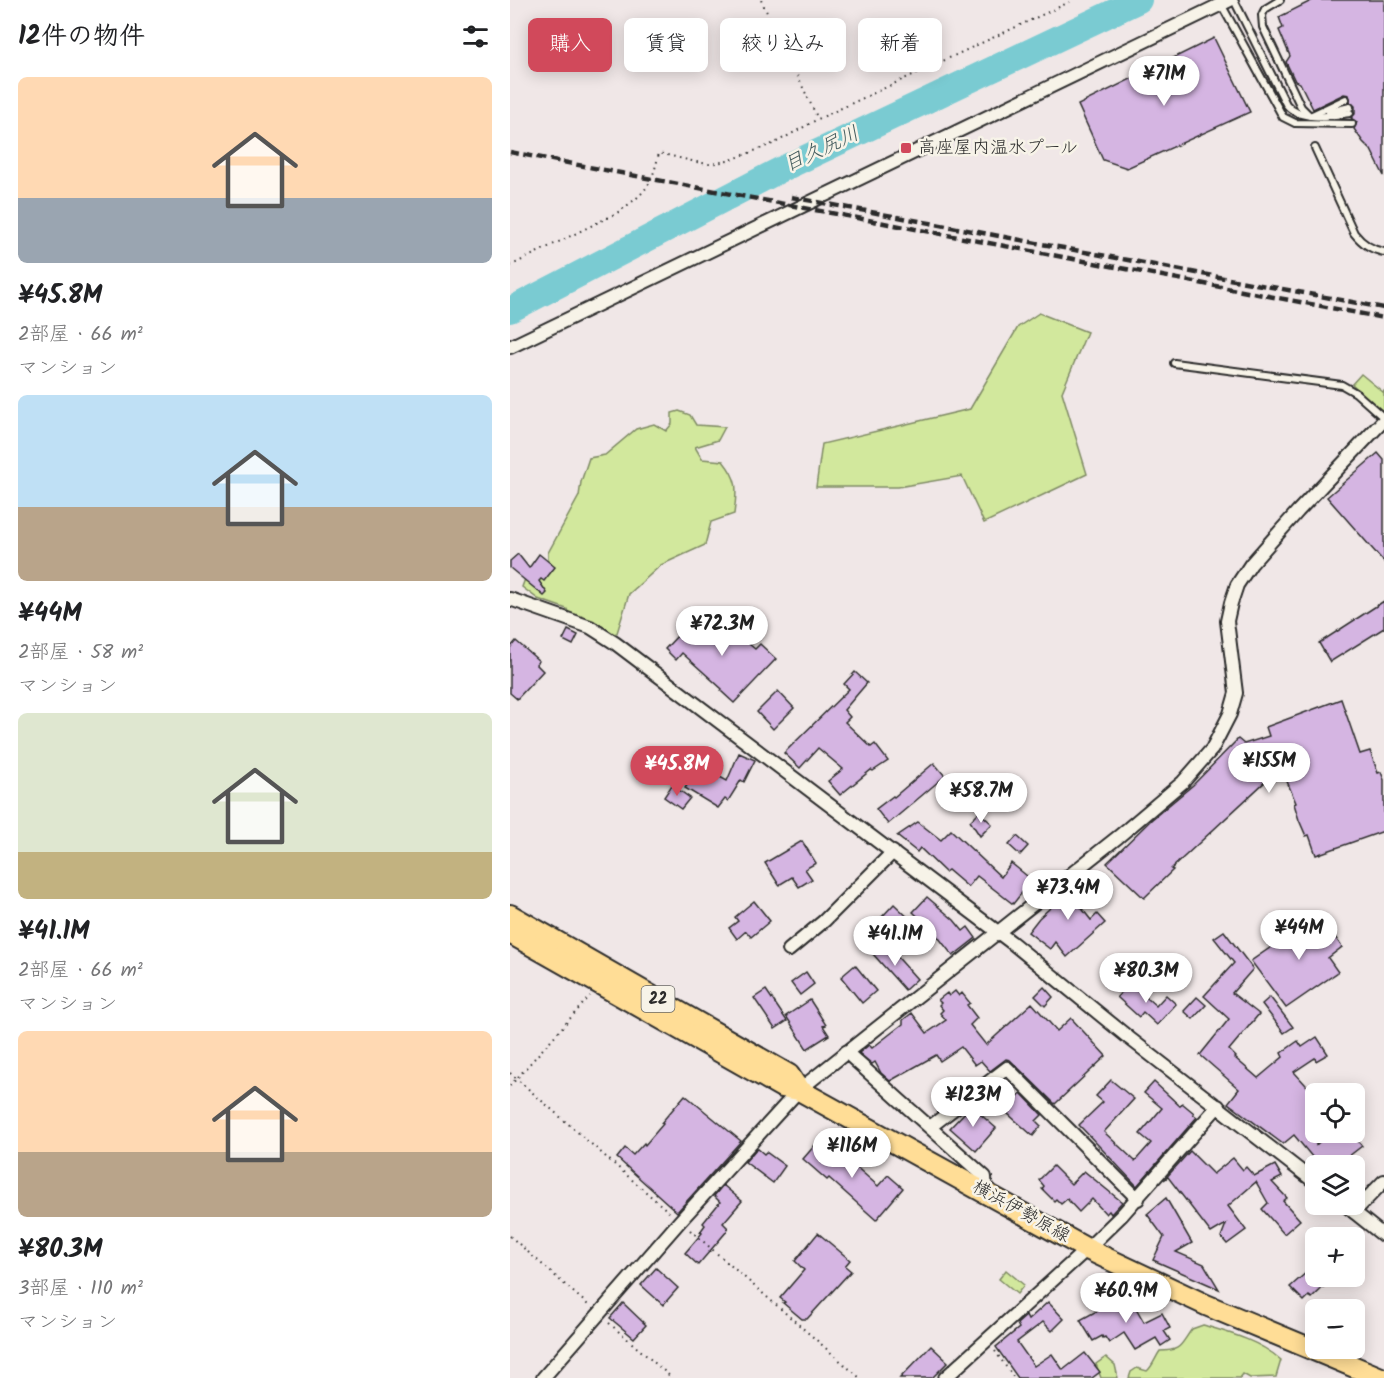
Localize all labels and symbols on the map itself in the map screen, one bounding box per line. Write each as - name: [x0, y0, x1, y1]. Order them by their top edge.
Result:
- pin: ¥71M: [1128, 56, 1200, 107]
- water label: 目久尻川: [779, 119, 865, 181]
- place label: 高座屋内温水プール: [918, 134, 1078, 163]
- marker: 高座屋内温水プール: [899, 141, 913, 155]
- pin: ¥72.3M: [673, 606, 771, 657]
- pin: ¥155M: [1227, 743, 1311, 794]
- pin: ¥45.8M: [628, 746, 726, 797]
- pin: ¥58.7M: [932, 773, 1030, 824]
- pin: ¥73.4M: [1019, 870, 1117, 921]
- pin: ¥44M: [1263, 910, 1335, 961]
- pin: ¥41.1M: [846, 916, 944, 967]
- pin: ¥80.3M: [1097, 953, 1195, 1004]
- road number: 22: [642, 986, 674, 1012]
- pin: ¥123M: [931, 1077, 1015, 1128]
- pin: ¥116M: [810, 1128, 894, 1179]
- street label: 横浜伊勢原線: [967, 1173, 1075, 1251]
- pin: ¥60.9M: [1077, 1273, 1175, 1324]

